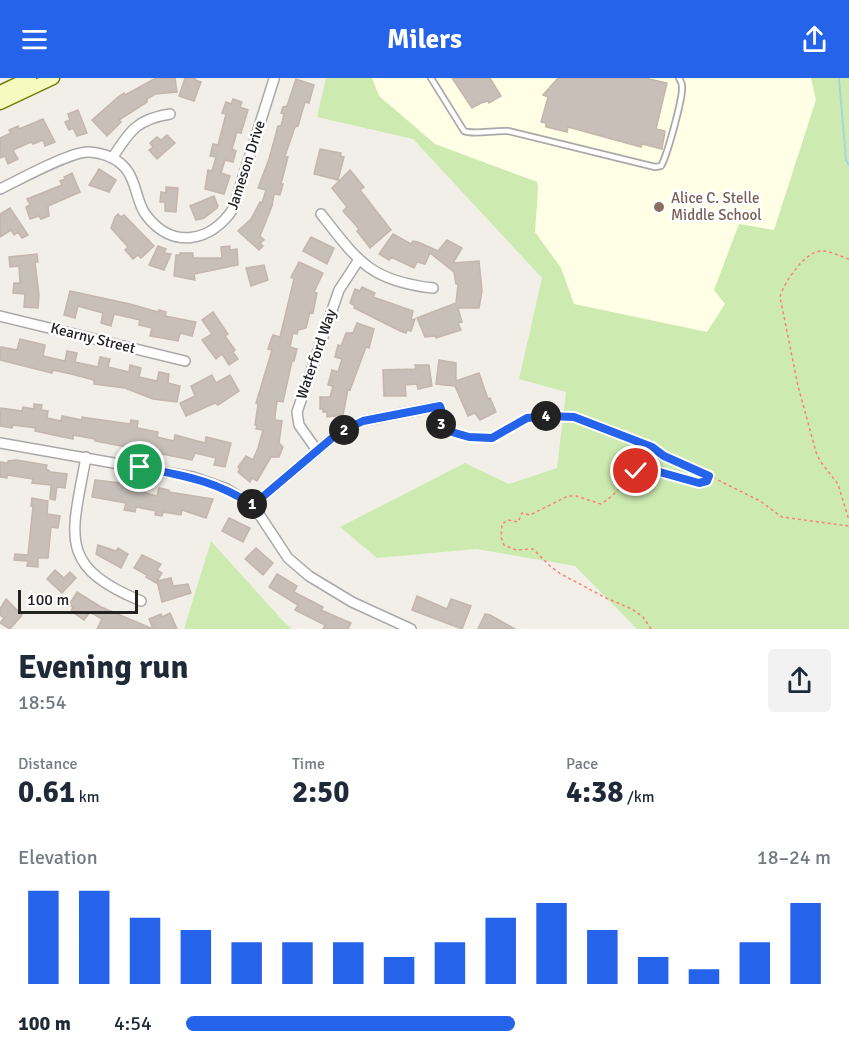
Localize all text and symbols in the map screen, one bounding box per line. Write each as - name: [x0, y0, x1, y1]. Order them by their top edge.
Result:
- icon: menu: [18, 23, 51, 56]
- text: Milers: [387, 23, 462, 56]
- icon: share: [798, 23, 831, 56]
- street label: Jameson Drive: [223, 118, 269, 212]
- place label: Alice C. Stelle Middle School: [671, 189, 762, 224]
- marker: Alice C. Stelle Middle School: [652, 200, 666, 214]
- street label: Waterford Way: [292, 307, 340, 401]
- street label: Kearny Street: [49, 319, 137, 357]
- pin: 4: [531, 401, 561, 431]
- text: 4: [542, 406, 550, 426]
- pin: 3: [426, 409, 456, 439]
- text: 3: [437, 414, 445, 434]
- pin: 2: [329, 415, 359, 445]
- text: 2: [340, 420, 348, 440]
- pin: [114, 441, 165, 492]
- pin: [610, 445, 661, 496]
- icon: arrive: [123, 450, 156, 483]
- icon: check: [619, 454, 652, 487]
- pin: 1: [237, 489, 267, 519]
- text: 1: [248, 494, 256, 514]
- scale bar: [18, 587, 138, 614]
- text: 100 m: [27, 590, 69, 610]
- text: Evening run: [18, 647, 188, 688]
- button: share: [768, 649, 831, 712]
- text: 18:54: [18, 690, 67, 715]
- text: Distance: [18, 754, 78, 774]
- text: Time: [292, 754, 325, 774]
- text: Pace: [566, 754, 598, 774]
- text: 0.61: [18, 774, 75, 811]
- text: 2:50: [292, 774, 349, 811]
- text: 4:38: [566, 774, 623, 811]
- text: km: [75, 787, 100, 807]
- text: /km: [623, 787, 655, 807]
- text: Elevation: [18, 845, 98, 870]
- text: 18–24 m: [757, 845, 831, 870]
- text: 100 m: [18, 1011, 71, 1036]
- text: 4:54: [114, 1011, 152, 1036]

